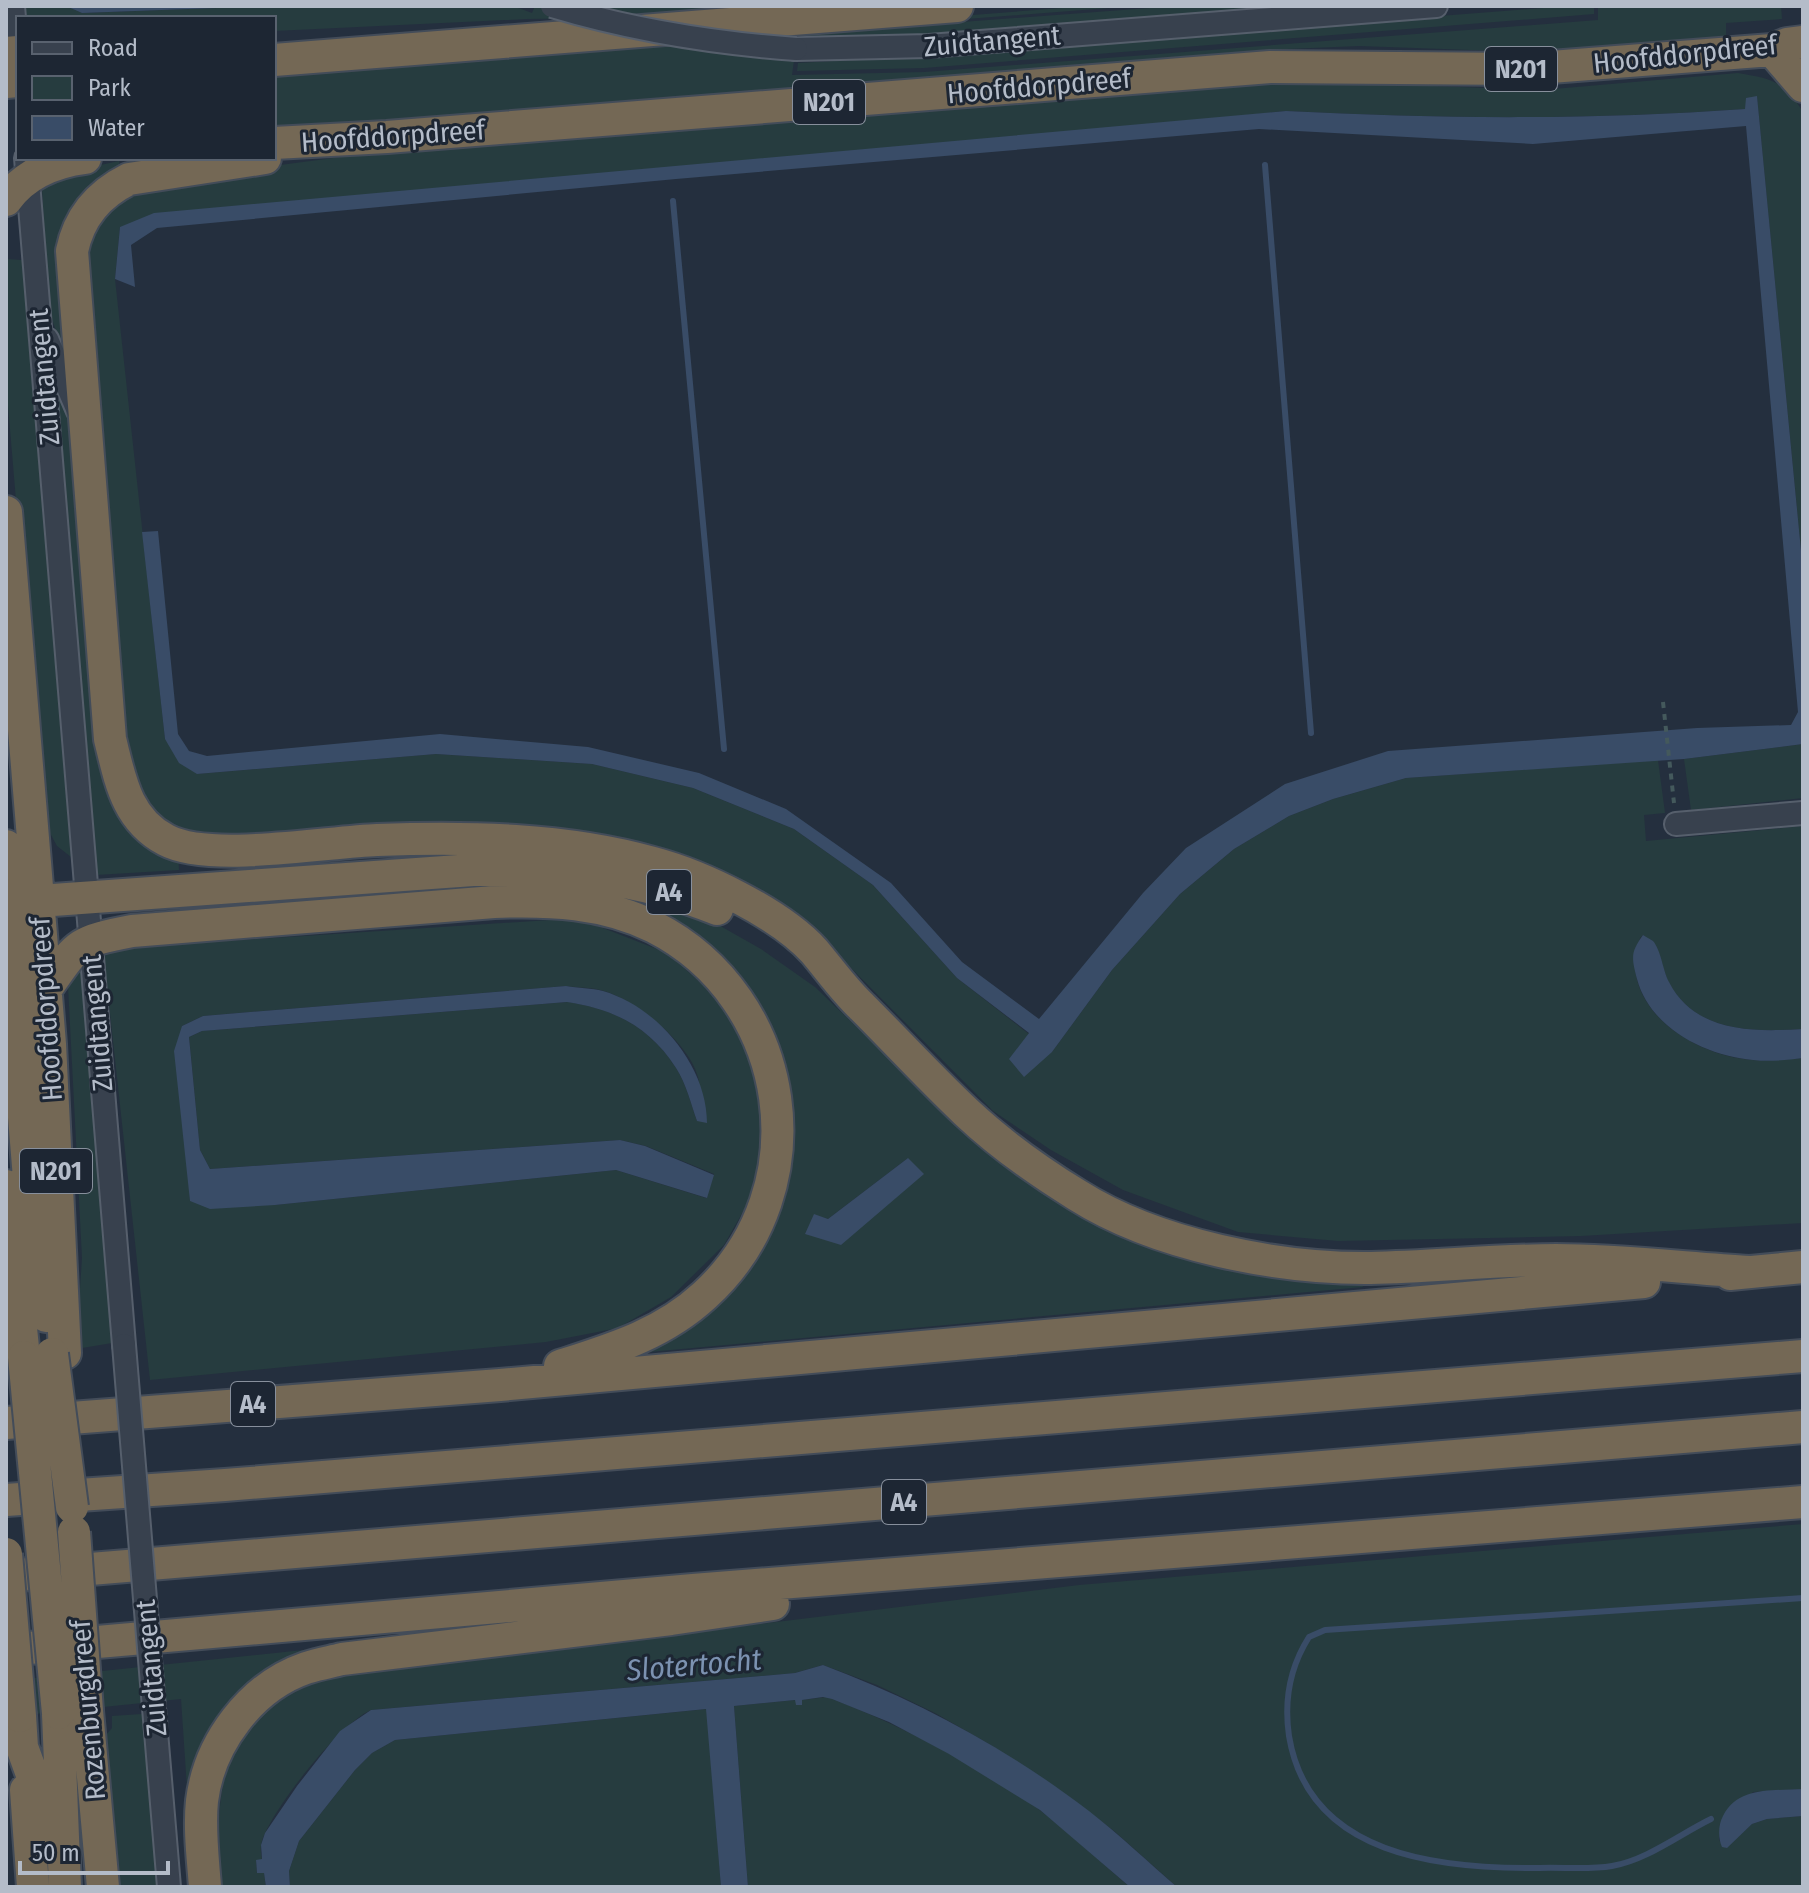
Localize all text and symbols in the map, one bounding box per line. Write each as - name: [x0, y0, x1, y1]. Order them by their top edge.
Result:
- legend: [16, 16, 276, 160]
- street label: Zuidtangent: [922, 19, 1063, 63]
- street label: Hoofddorpdreef: [1592, 28, 1781, 80]
- text: Road: [88, 34, 138, 62]
- road number: N201: [1485, 47, 1557, 91]
- street label: Hoofddorpdreef: [946, 61, 1135, 110]
- text: Park: [88, 74, 131, 102]
- road number: N201: [793, 80, 865, 124]
- street label: Hoofddorpdreef: [300, 113, 489, 159]
- text: Water: [88, 114, 145, 142]
- street label: Zuidtangent: [22, 306, 66, 447]
- road number: A4: [647, 870, 691, 914]
- street label: Hoofddorpdreef: [23, 913, 69, 1102]
- street label: Zuidtangent: [75, 952, 119, 1093]
- road number: N201: [20, 1149, 92, 1193]
- road number: A4: [231, 1382, 275, 1426]
- road number: A4: [882, 1480, 926, 1524]
- street label: Zuidtangent: [129, 1597, 173, 1738]
- street label: Rozenburgdreef: [63, 1616, 112, 1801]
- water label: Slotertocht: [624, 1641, 763, 1689]
- scale bar: [20, 1825, 168, 1875]
- text: 50 m: [32, 1839, 80, 1867]

